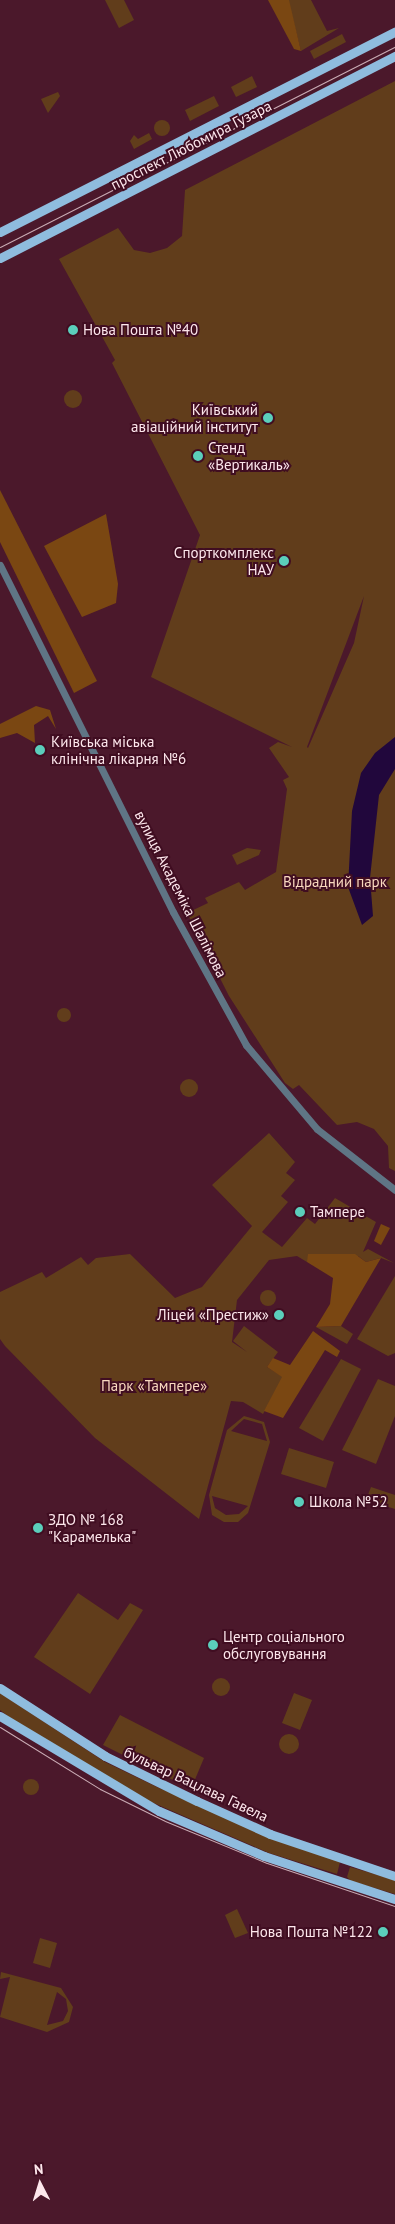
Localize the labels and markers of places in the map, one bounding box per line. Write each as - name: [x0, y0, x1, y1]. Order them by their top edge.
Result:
- place label: Нова Пошта №40: [83, 321, 198, 339]
- marker: Нова Пошта №40: [67, 324, 79, 336]
- place label: Київський авіаційний інститут: [131, 400, 258, 435]
- marker: Київський авіаційний інститут: [262, 412, 274, 424]
- place label: Стенд «Вертикаль»: [208, 438, 290, 473]
- marker: Стенд «Вертикаль»: [192, 450, 204, 462]
- place label: Спорткомплекс НАУ: [174, 543, 274, 578]
- marker: Спорткомплекс НАУ: [278, 555, 290, 567]
- place label: Київська міська клінічна лікарня №6: [51, 732, 186, 767]
- marker: Київська міська клінічна лікарня №6: [33, 743, 47, 757]
- place label: Тампере: [310, 1203, 365, 1221]
- marker: Тампере: [294, 1206, 306, 1218]
- place label: Ліцей «Престиж»: [157, 1306, 269, 1324]
- marker: Ліцей «Престиж»: [273, 1309, 285, 1321]
- place label: Школа №52: [309, 1493, 388, 1511]
- marker: Школа №52: [293, 1496, 305, 1508]
- place label: ЗДО № 168 "Карамелька": [48, 1510, 136, 1545]
- marker: ЗДО № 168 "Карамелька": [32, 1522, 44, 1534]
- place label: Центр соціального обслуговування: [223, 1627, 345, 1662]
- marker: Центр соціального обслуговування: [207, 1639, 219, 1651]
- place label: Нова Пошта №122: [250, 1923, 373, 1941]
- marker: Нова Пошта №122: [377, 1926, 389, 1938]

